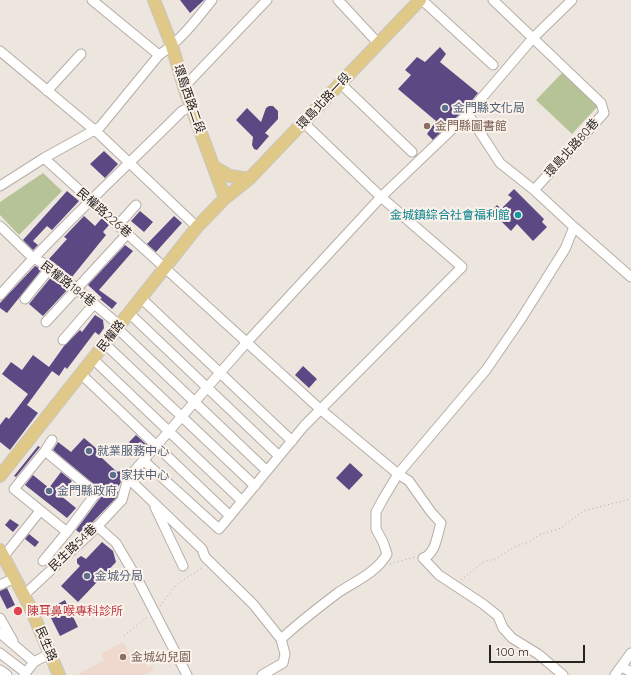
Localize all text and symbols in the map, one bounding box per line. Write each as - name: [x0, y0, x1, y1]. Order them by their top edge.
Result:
- street label: 環島西路二段: [170, 63, 208, 135]
- street label: 環島北路一段: [294, 70, 354, 132]
- place label: 金門縣文化局: [453, 101, 525, 115]
- marker: 金門縣文化局: [440, 103, 450, 113]
- street label: 環島北路80巷: [542, 116, 602, 180]
- place label: 金門縣圖書館: [435, 119, 507, 133]
- marker: 金門縣圖書館: [422, 121, 432, 131]
- street label: 民權路226巷: [74, 185, 134, 241]
- place label: 金城鎮綜合社會福利館: [390, 208, 510, 222]
- marker: 金城鎮綜合社會福利館: [513, 210, 523, 220]
- street label: 民權路184巷: [38, 258, 98, 310]
- street label: 民權路: [94, 317, 128, 355]
- place label: 就業服務中心: [97, 444, 169, 458]
- marker: 就業服務中心: [84, 446, 94, 456]
- place label: 家扶中心: [121, 468, 169, 482]
- marker: 家扶中心: [108, 470, 118, 480]
- place label: 金門縣政府: [57, 484, 117, 498]
- marker: 金門縣政府: [44, 486, 54, 496]
- street label: 民生路54巷: [46, 522, 100, 574]
- place label: 金城分局: [95, 569, 143, 583]
- marker: 金城分局: [82, 571, 92, 581]
- place label: 陳耳鼻喉專科診所: [27, 604, 123, 618]
- marker: 陳耳鼻喉專科診所: [12, 605, 24, 617]
- street label: 民生路: [32, 625, 60, 663]
- scale bar: [491, 637, 587, 663]
- text: 100 m: [496, 644, 529, 659]
- place label: 金城幼兒園: [131, 650, 191, 664]
- marker: 金城幼兒園: [118, 652, 128, 662]

